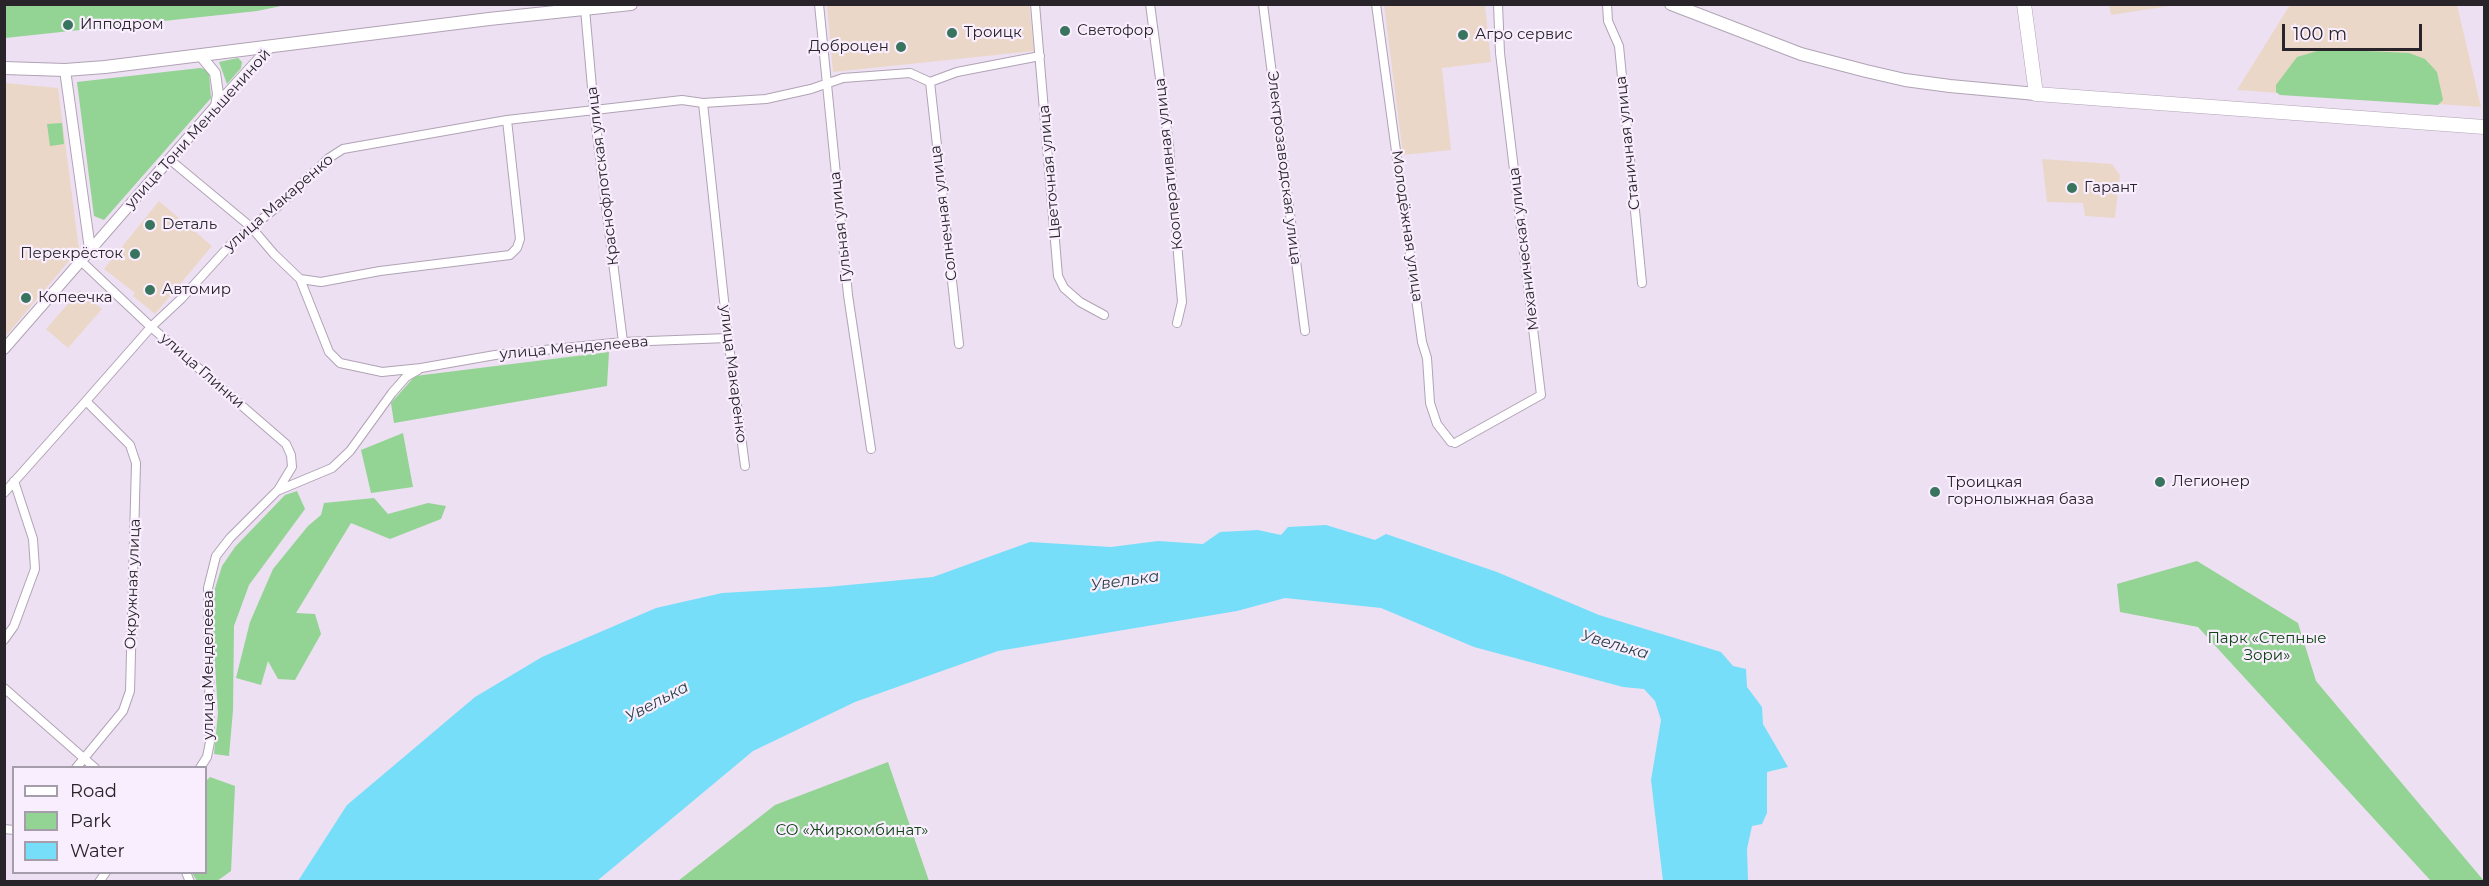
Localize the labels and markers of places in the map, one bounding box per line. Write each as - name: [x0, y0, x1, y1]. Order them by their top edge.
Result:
- place label: Ипподром: [80, 16, 164, 34]
- marker: Ипподром: [61, 18, 75, 32]
- place label: Светофор: [1077, 22, 1154, 40]
- place label: Троицк: [964, 24, 1022, 42]
- marker: Светофор: [1058, 24, 1072, 38]
- marker: Троицк: [945, 26, 959, 40]
- place label: Агро сервис: [1475, 26, 1573, 44]
- marker: Агро сервис: [1456, 28, 1470, 42]
- place label: Доброцен: [808, 38, 889, 56]
- marker: Доброцен: [894, 40, 908, 54]
- place label: Гарант: [2084, 179, 2137, 197]
- marker: Гарант: [2065, 181, 2079, 195]
- place label: Dеталь: [162, 216, 217, 234]
- marker: Dеталь: [143, 218, 157, 232]
- place label: Перекрёсток: [20, 245, 123, 263]
- marker: Перекрёсток: [128, 247, 142, 261]
- place label: Автомир: [162, 281, 231, 299]
- marker: Автомир: [143, 283, 157, 297]
- place label: Копеечка: [38, 289, 113, 307]
- marker: Копеечка: [19, 291, 33, 305]
- place label: Легионер: [2172, 473, 2250, 491]
- place label: Троицкая горнолыжная база: [1947, 474, 2094, 509]
- marker: Легионер: [2153, 475, 2167, 489]
- marker: Троицкая горнолыжная база: [1928, 485, 1942, 499]

